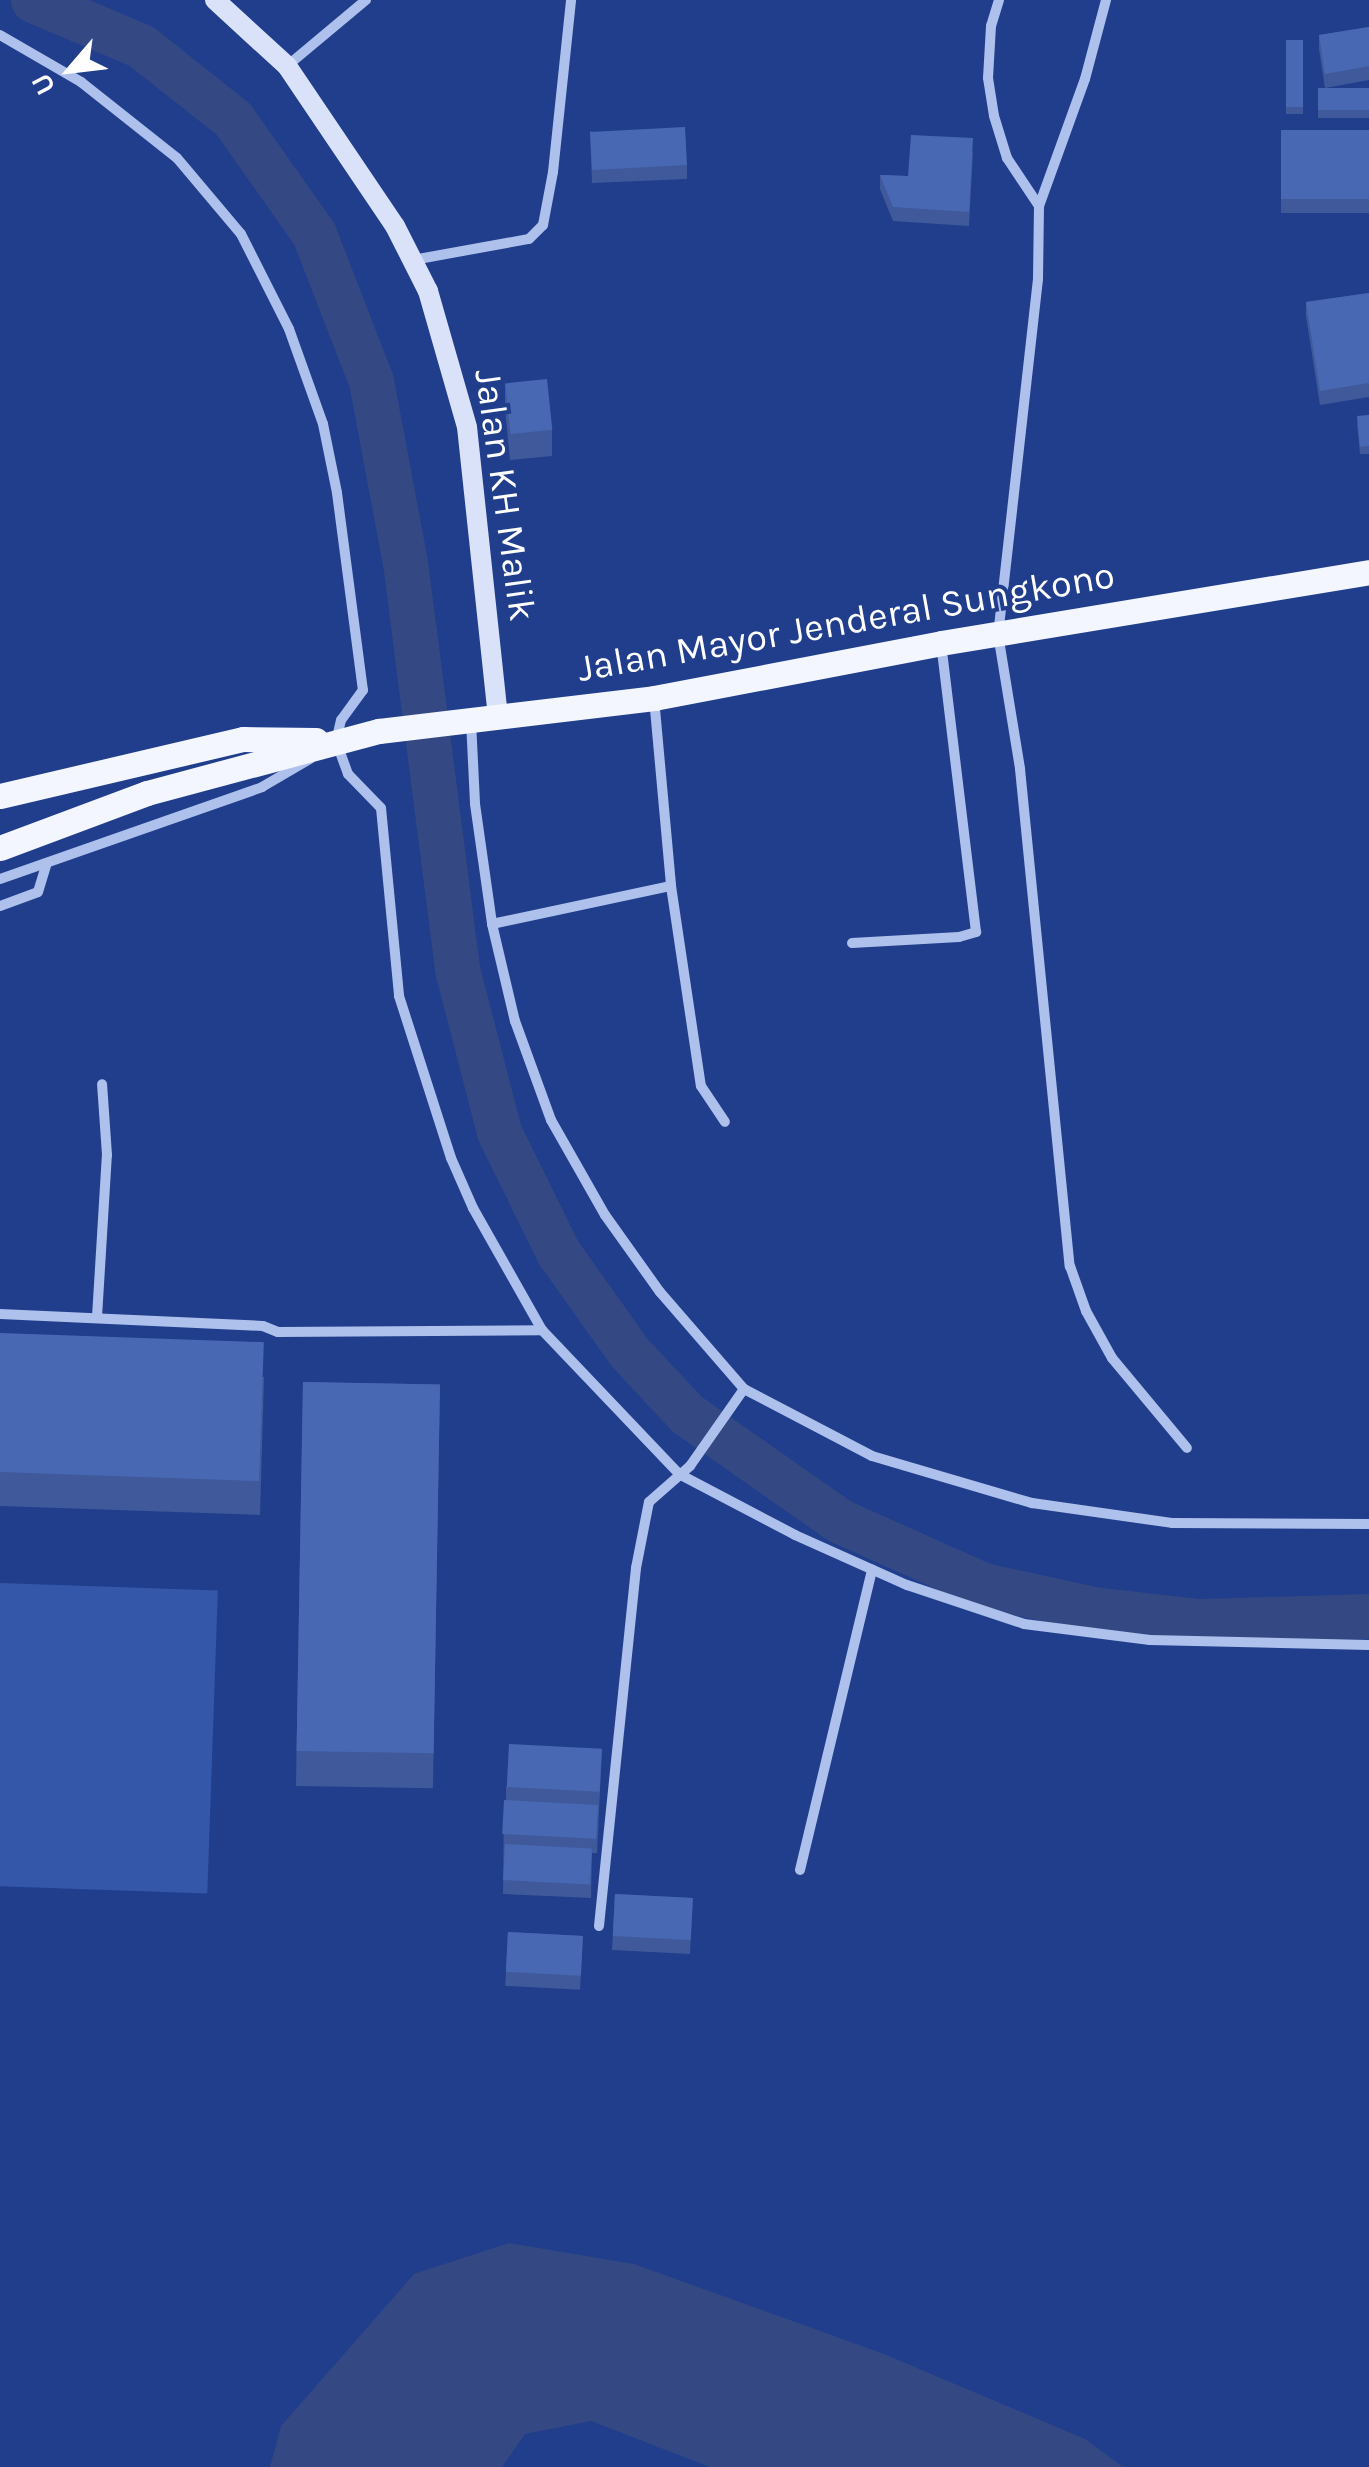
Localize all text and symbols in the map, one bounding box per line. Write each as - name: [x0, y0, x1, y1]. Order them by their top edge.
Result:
- north arrow: [20, 20, 120, 120]
- text: U: [24, 68, 62, 101]
- street label: Jalan KH Malik: [465, 366, 545, 624]
- street label: Jalan Mayor Jenderal Sungkono: [574, 552, 1118, 692]

